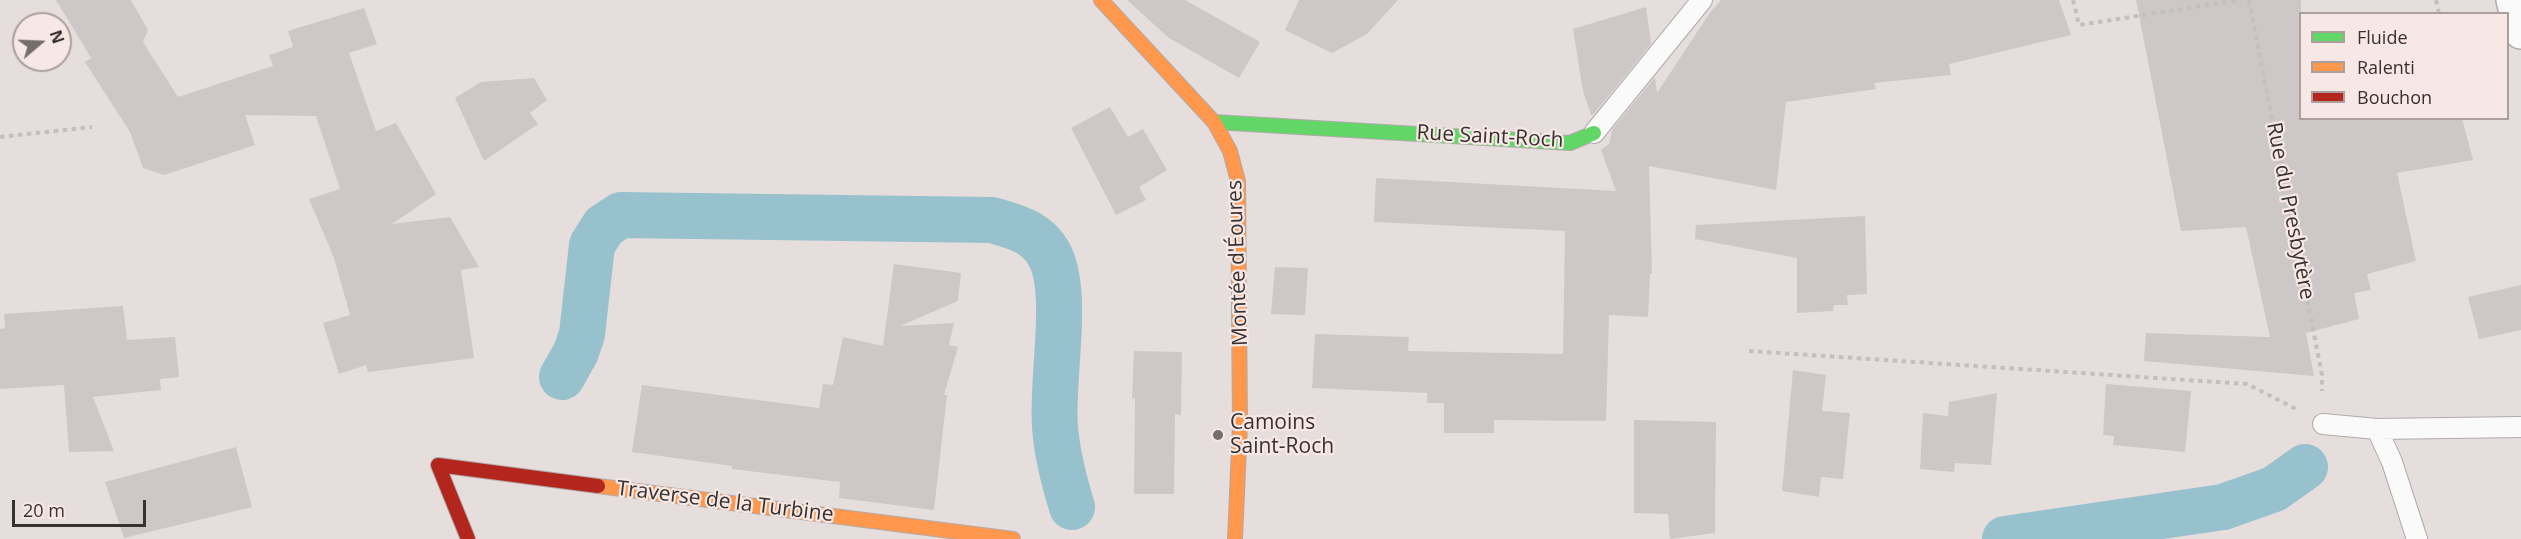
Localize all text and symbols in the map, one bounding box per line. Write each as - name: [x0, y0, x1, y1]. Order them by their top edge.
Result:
- north arrow: [12, 12, 72, 72]
- legend: [2299, 12, 2509, 120]
- text: Fluide: [2357, 25, 2408, 49]
- text: N: [45, 27, 70, 47]
- text: Ralenti: [2357, 55, 2415, 79]
- text: Bouchon: [2357, 85, 2432, 109]
- street label: Rue du Presbytère: [2260, 120, 2320, 302]
- street label: Rue Saint-Roch: [1416, 121, 1564, 153]
- street label: Montée d'Éoures: [1223, 180, 1253, 346]
- place label: Camoins Saint-Roch: [1230, 410, 1334, 460]
- marker: Camoins Saint-Roch: [1211, 428, 1225, 442]
- street label: Traverse de la Turbine: [615, 476, 835, 528]
- scale bar: [15, 488, 148, 526]
- text: 20 m: [23, 498, 65, 522]

